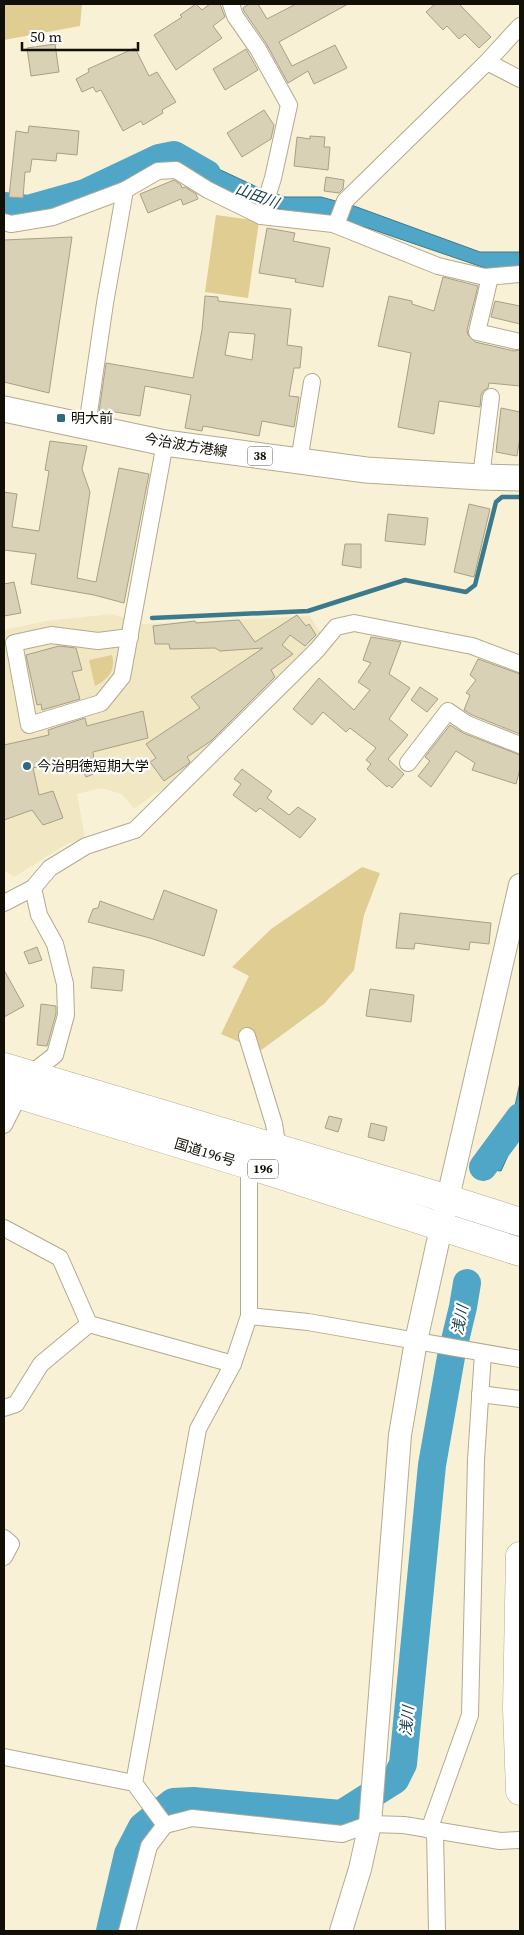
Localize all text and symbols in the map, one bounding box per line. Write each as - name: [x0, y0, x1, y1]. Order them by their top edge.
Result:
- scale bar: [22, 20, 139, 52]
- text: 50 m: [30, 26, 62, 47]
- water label: 山田川: [232, 178, 284, 214]
- place label: 明大前: [71, 408, 113, 428]
- marker: 明大前: [55, 412, 67, 424]
- street label: 今治波方港線: [143, 429, 229, 461]
- road number: 38: [248, 446, 272, 466]
- place label: 今治明徳短期大学: [37, 756, 149, 776]
- marker: 今治明徳短期大学: [21, 760, 33, 772]
- street label: 国道196号: [172, 1133, 238, 1171]
- road number: 196: [248, 1160, 278, 1178]
- water label: 浅川: [446, 1301, 473, 1337]
- water label: 浅川: [394, 1703, 419, 1737]

